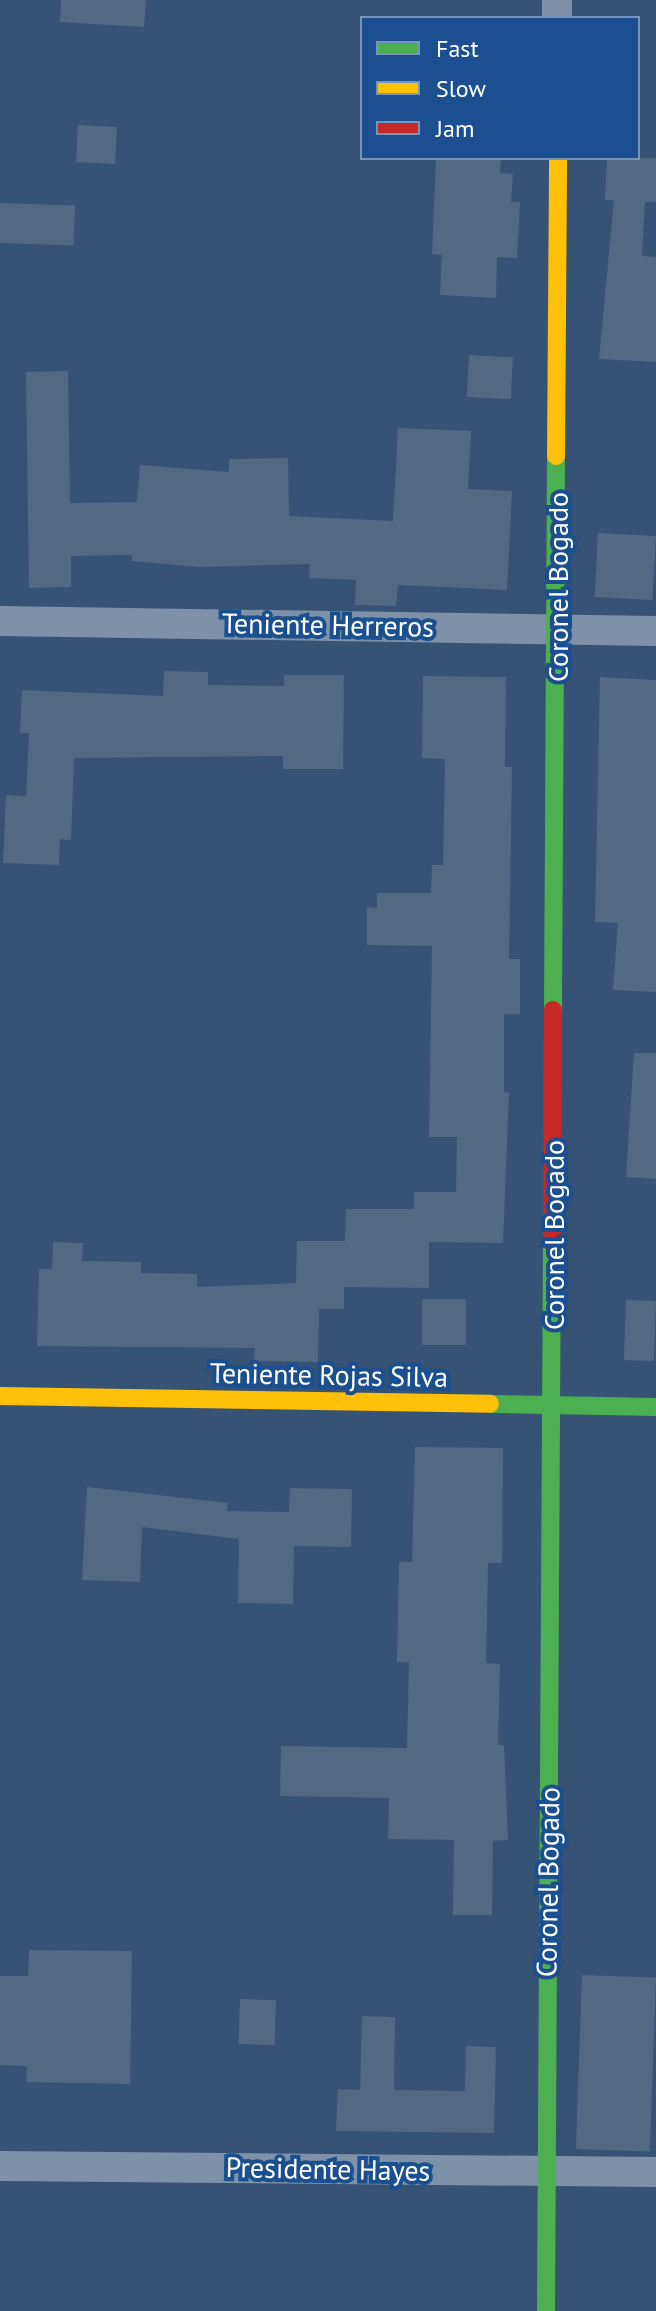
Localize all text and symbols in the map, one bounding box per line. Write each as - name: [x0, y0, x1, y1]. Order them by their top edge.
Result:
- legend: [360, 16, 640, 160]
- text: Fast: [436, 33, 479, 64]
- text: Slow: [436, 73, 486, 104]
- text: Jam: [436, 113, 474, 144]
- street label: Coronel Bogado: [541, 492, 575, 682]
- street label: Teniente Herreros: [222, 606, 434, 644]
- street label: Coronel Bogado: [537, 1140, 571, 1330]
- street label: Teniente Rojas Silva: [210, 1356, 448, 1394]
- street label: Coronel Bogado: [530, 1787, 566, 1977]
- street label: Presidente Hayes: [225, 2150, 431, 2188]

